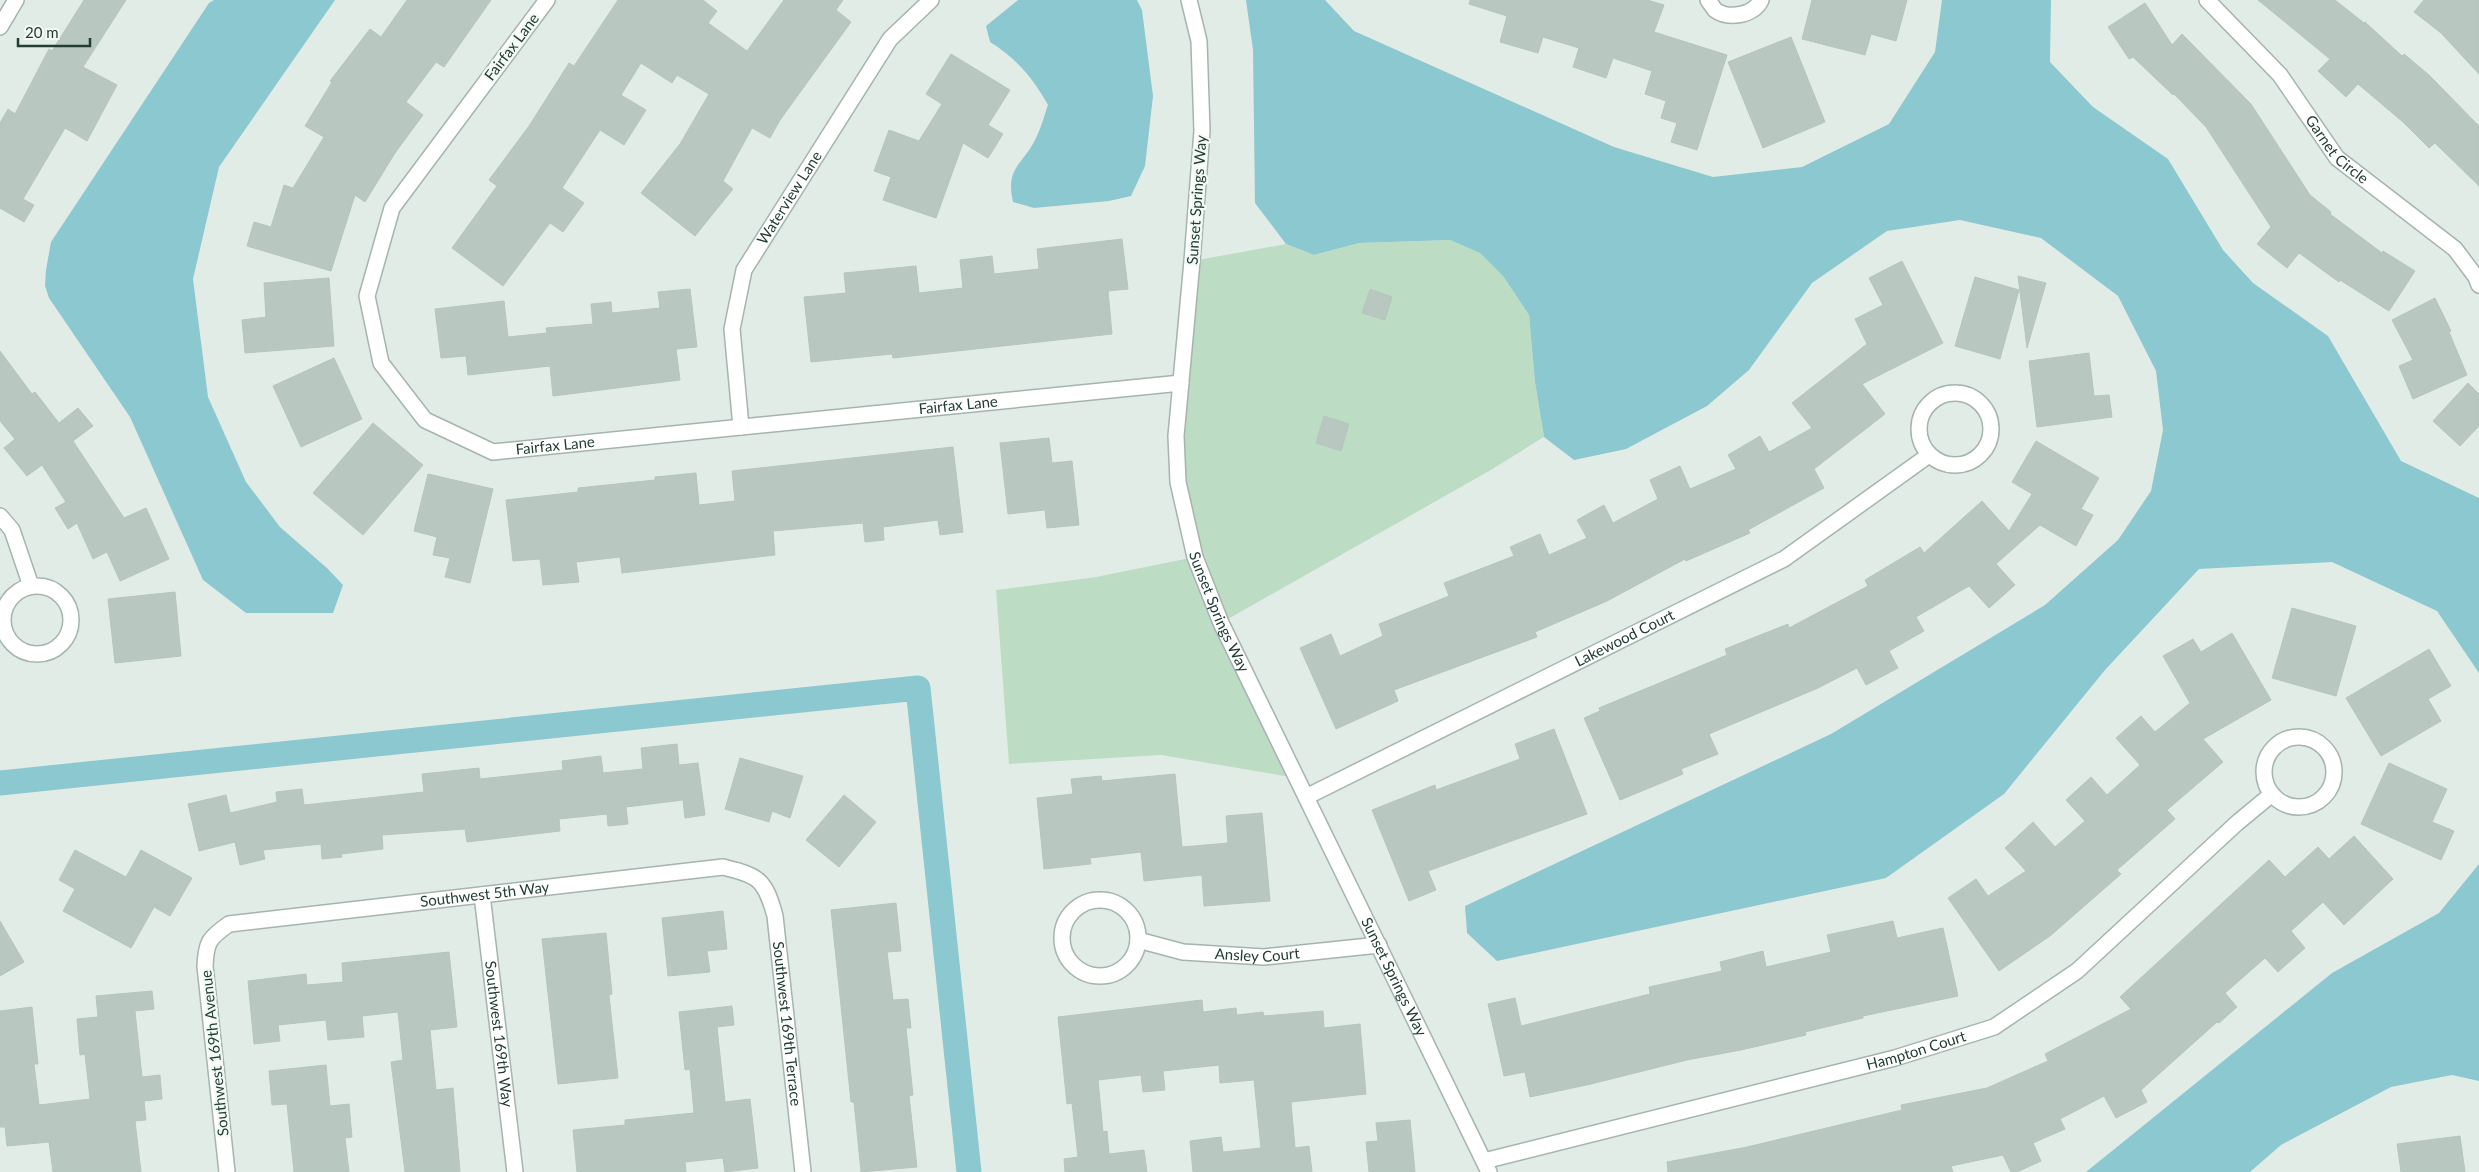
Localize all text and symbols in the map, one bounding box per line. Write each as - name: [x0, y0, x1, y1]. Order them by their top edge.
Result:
- street label: Fairfax Lane: [480, 9, 542, 84]
- scale bar: [18, 15, 90, 47]
- text: 20 m: [25, 23, 59, 41]
- street label: Garnet Circle: [2302, 111, 2373, 187]
- street label: Sunset Springs Way: [1182, 134, 1210, 265]
- street label: Waterview Lane: [753, 147, 825, 247]
- street label: Fairfax Lane: [918, 391, 999, 417]
- street label: Fairfax Lane: [515, 432, 596, 458]
- street label: Sunset Springs Way: [1186, 550, 1254, 675]
- street label: Lakewood Court: [1572, 605, 1678, 670]
- street label: Southwest 5th Way: [419, 877, 550, 910]
- street label: Sunset Springs Way: [1358, 914, 1431, 1039]
- street label: Southwest 169th Terrace: [770, 940, 806, 1107]
- street label: Ansley Court: [1214, 943, 1301, 965]
- street label: Southwest 169th Way: [482, 960, 517, 1108]
- street label: Southwest 169th Avenue: [196, 969, 232, 1137]
- street label: Hampton Court: [1864, 1026, 1968, 1073]

